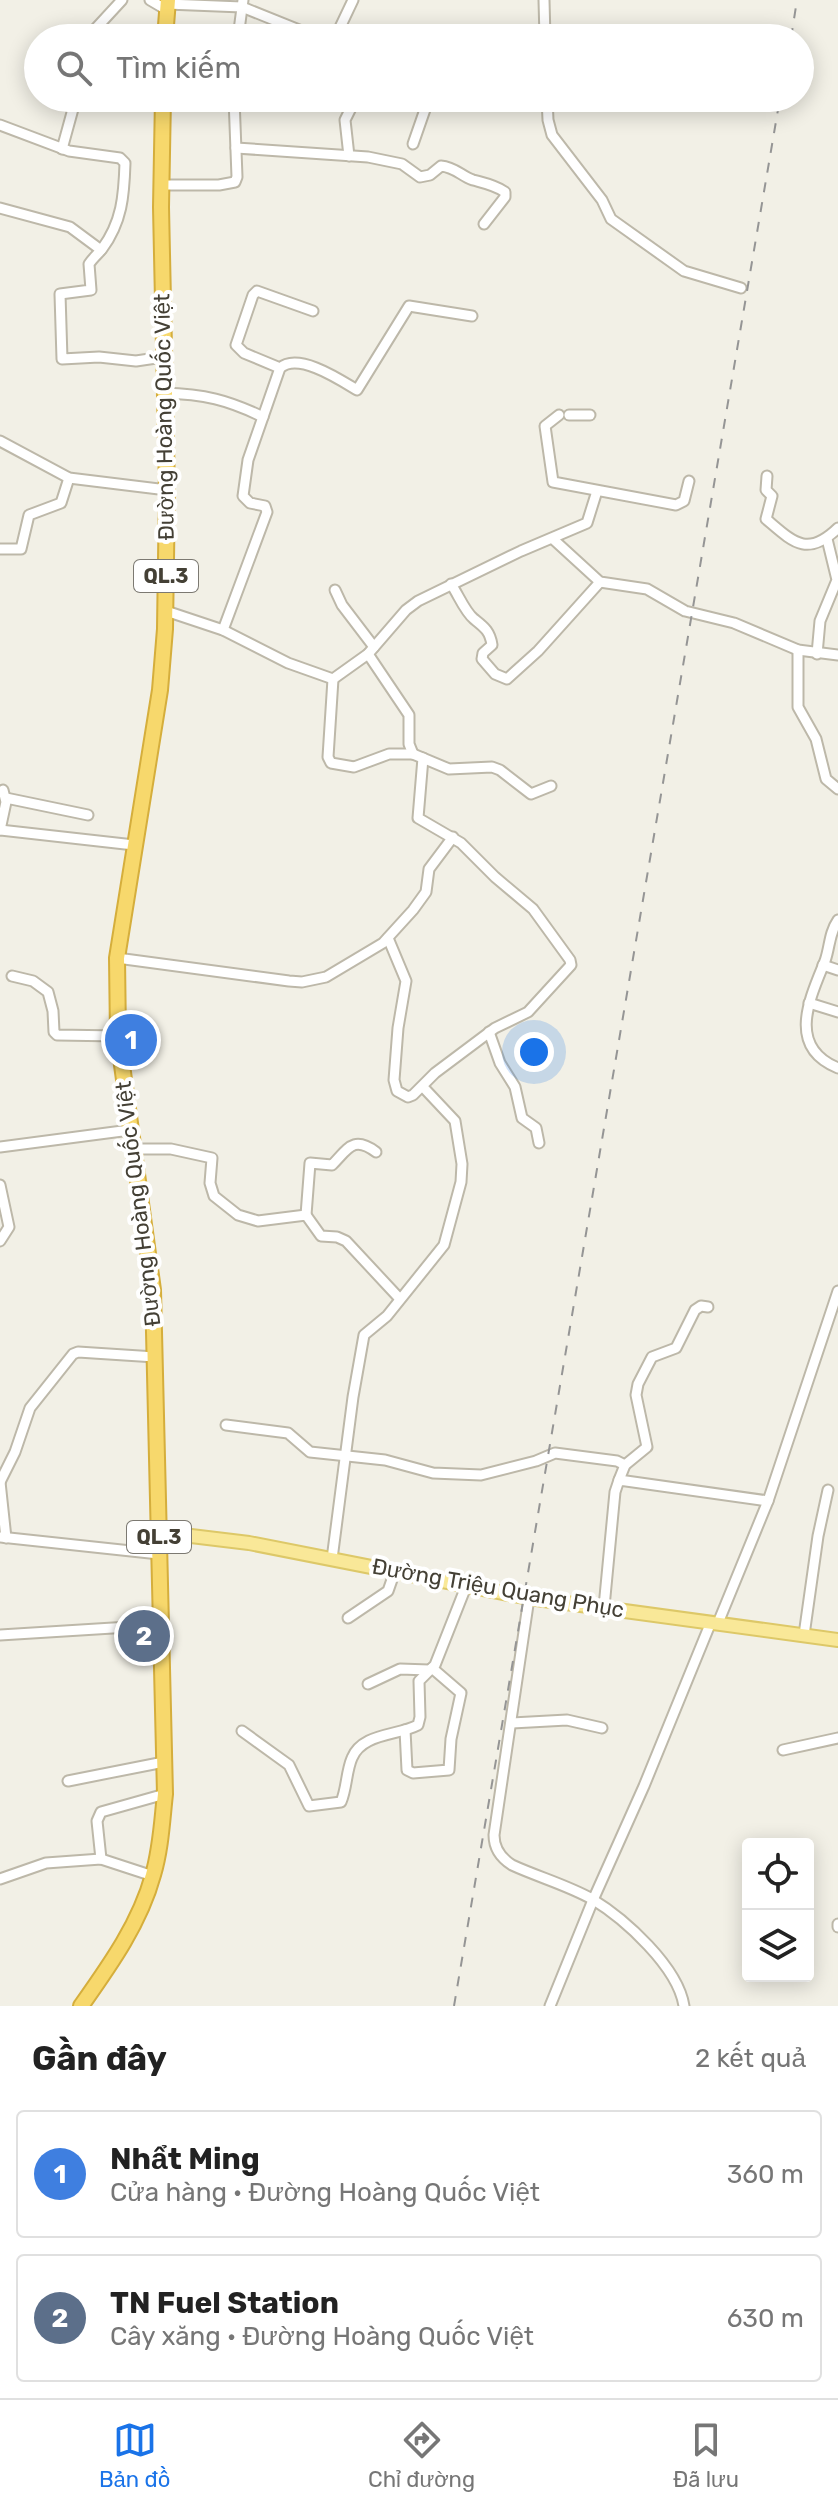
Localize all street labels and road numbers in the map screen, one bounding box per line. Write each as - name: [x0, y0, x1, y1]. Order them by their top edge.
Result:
- street label: Đường Hoàng Quốc Việt: [148, 293, 180, 541]
- road number: QL.3: [134, 560, 198, 592]
- street label: Đường Hoàng Quốc Việt: [110, 1079, 166, 1328]
- road number: QL.3: [127, 1521, 191, 1553]
- street label: Đường Triệu Quang Phục: [370, 1553, 626, 1623]

